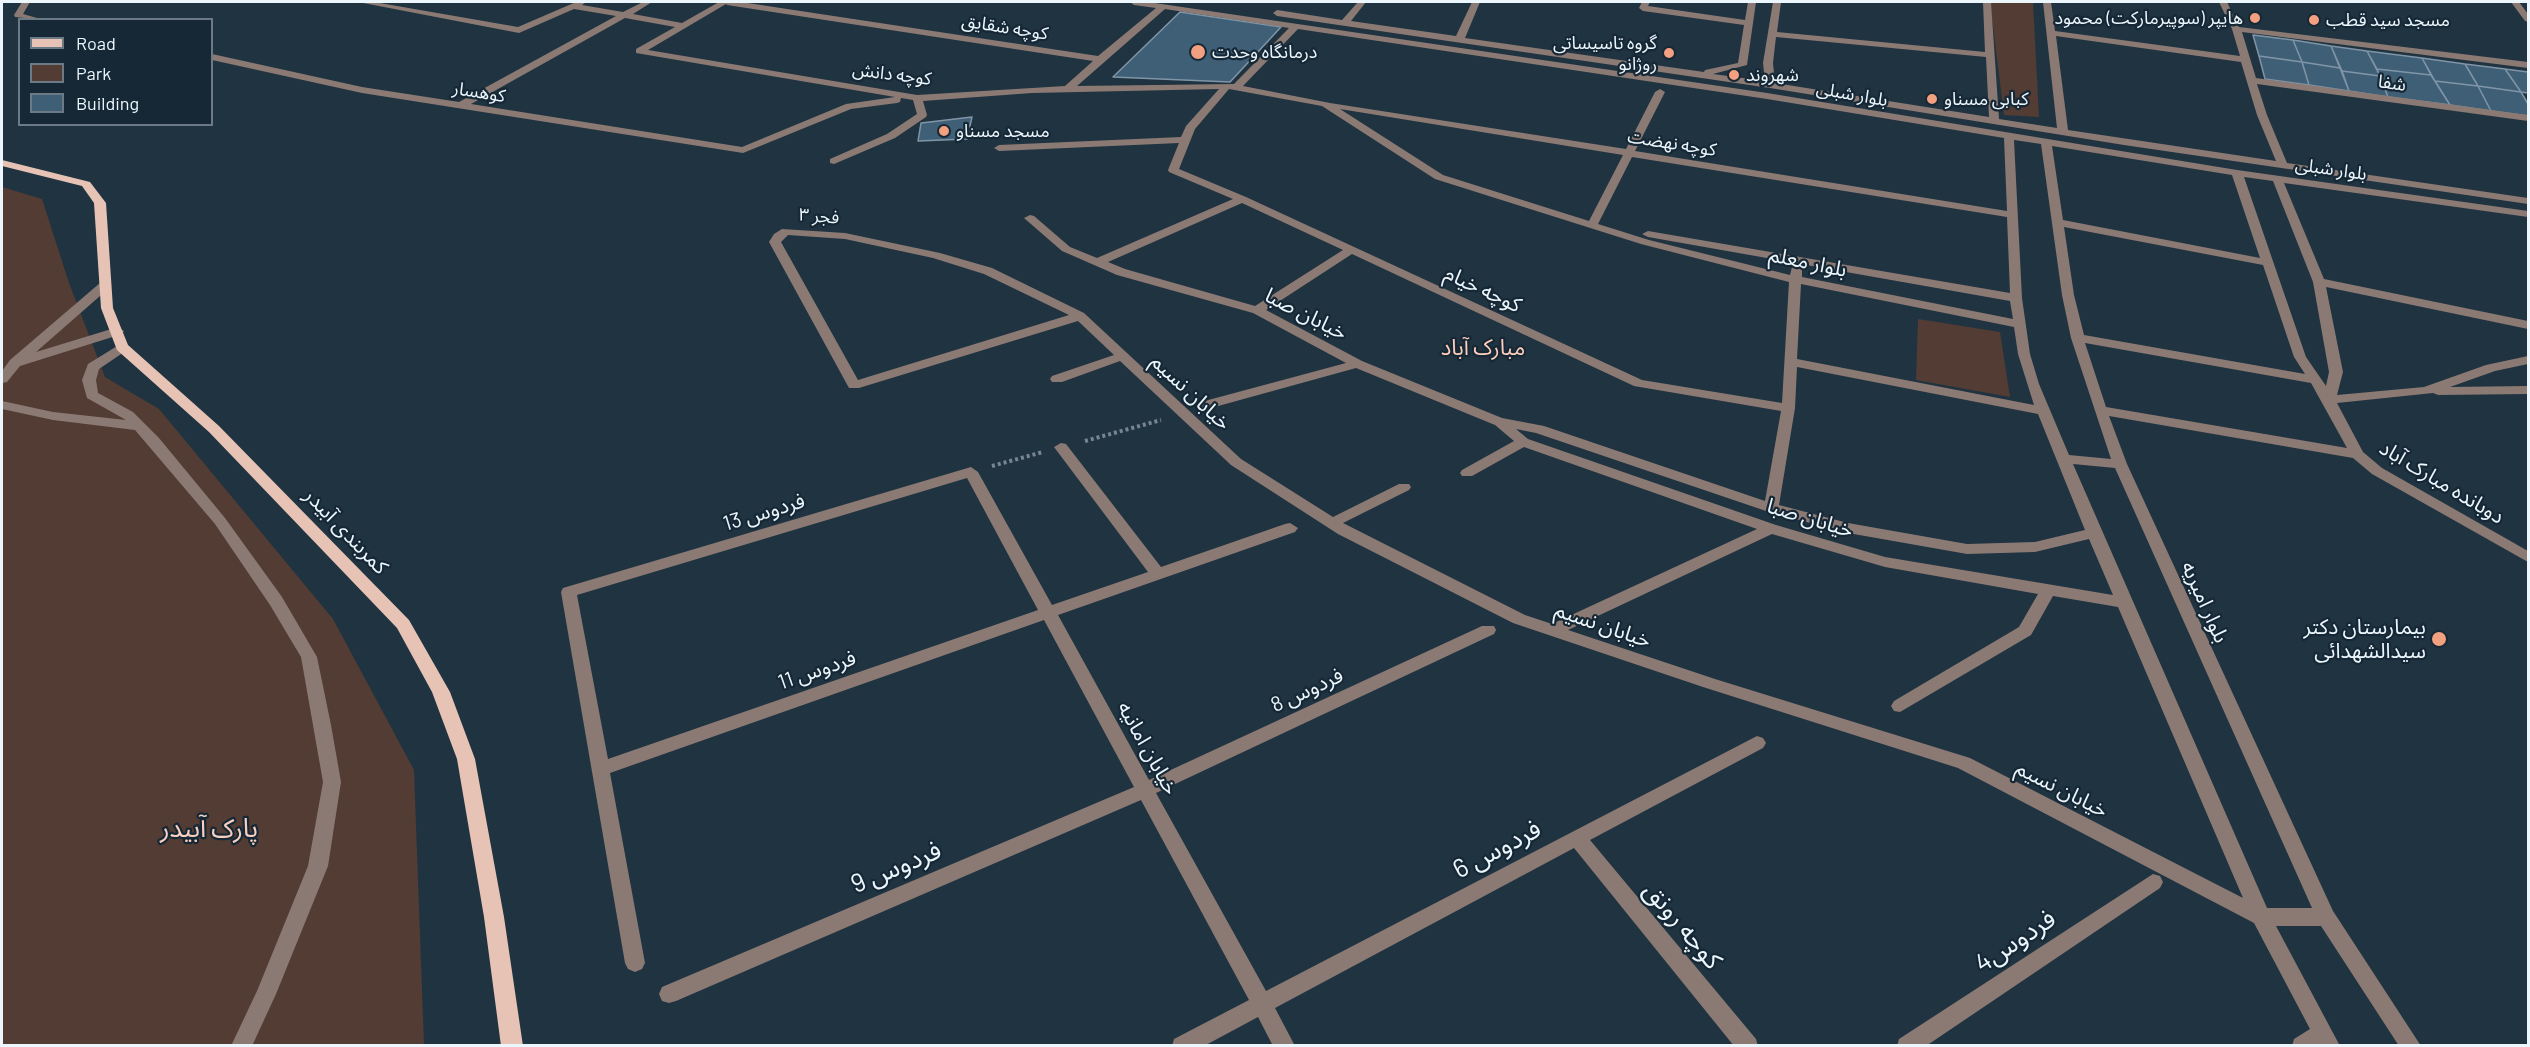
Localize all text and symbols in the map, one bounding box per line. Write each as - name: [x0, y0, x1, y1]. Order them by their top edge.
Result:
- place label: هایپر (سوپیرمارکت) محمود: [2054, 7, 2243, 29]
- place label: مسجد سید قطب: [2326, 9, 2450, 31]
- street label: کوچه شقایق: [960, 10, 1050, 44]
- marker: هایپر (سوپیرمارکت) محمود: [2248, 11, 2262, 25]
- marker: مسجد سید قطب: [2307, 13, 2321, 27]
- legend: [18, 18, 213, 126]
- text: Road: [76, 32, 116, 54]
- place label: گروه تاسیساتی روژانو: [1553, 32, 1657, 74]
- place label: درمانگاه وحدت: [1212, 41, 1317, 63]
- marker: درمانگاه وحدت: [1189, 43, 1207, 61]
- marker: گروه تاسیساتی روژانو: [1662, 46, 1676, 60]
- street label: کوچه دانش: [851, 58, 933, 90]
- text: Park: [76, 62, 111, 84]
- place label: شهروند: [1746, 64, 1799, 86]
- marker: شهروند: [1727, 68, 1741, 82]
- street label: شفا: [2377, 70, 2407, 96]
- street label: کوهسار: [451, 77, 507, 107]
- street label: بلوار شبلی: [1815, 77, 1889, 111]
- place label: کبابی مسناو: [1944, 88, 2029, 110]
- text: Building: [76, 92, 139, 114]
- marker: کبابی مسناو: [1925, 92, 1939, 106]
- place label: مسجد مسناو: [956, 120, 1050, 142]
- marker: مسجد مسناو: [937, 124, 951, 138]
- street label: کوچه نهضت: [1626, 125, 1718, 161]
- street label: بلوار شبلی: [2294, 153, 2368, 185]
- street label: فجر ۳: [798, 203, 840, 229]
- street label: بلوار معلم: [1767, 241, 1849, 283]
- street label: کوچه خیام: [1441, 260, 1525, 318]
- street label: خیابان صبا: [1261, 283, 1351, 345]
- district label: مبارک آباد: [1441, 335, 1525, 361]
- street label: خیابان نسیم: [1146, 349, 1236, 435]
- street label: دوبانده مبارک آباد: [2375, 435, 2509, 529]
- street label: کمربندی آبیدر: [299, 483, 393, 579]
- street label: فردوس 13: [720, 488, 808, 536]
- street label: خیابان صبا: [1764, 493, 1856, 543]
- street label: بلوار امیریه: [2176, 557, 2234, 647]
- street label: خیابان نسیم: [1552, 597, 1654, 653]
- place label: بیمارستان دکتر سیدالشهدائی: [2303, 614, 2426, 664]
- marker: بیمارستان دکتر سیدالشهدائی: [2430, 630, 2448, 648]
- street label: فردوس 11: [775, 645, 859, 695]
- street label: فردوس 8: [1267, 662, 1347, 718]
- street label: خیابان امانیه: [1112, 697, 1184, 799]
- street label: خیابان نسیم: [2012, 755, 2112, 823]
- park label: پارک آبیدر: [160, 812, 258, 844]
- street label: فردوس 6: [1448, 813, 1546, 885]
- street label: فردوس 9: [846, 834, 946, 900]
- street label: کوچه رونق: [1637, 875, 1729, 975]
- street label: فردوس4: [1969, 903, 2061, 979]

